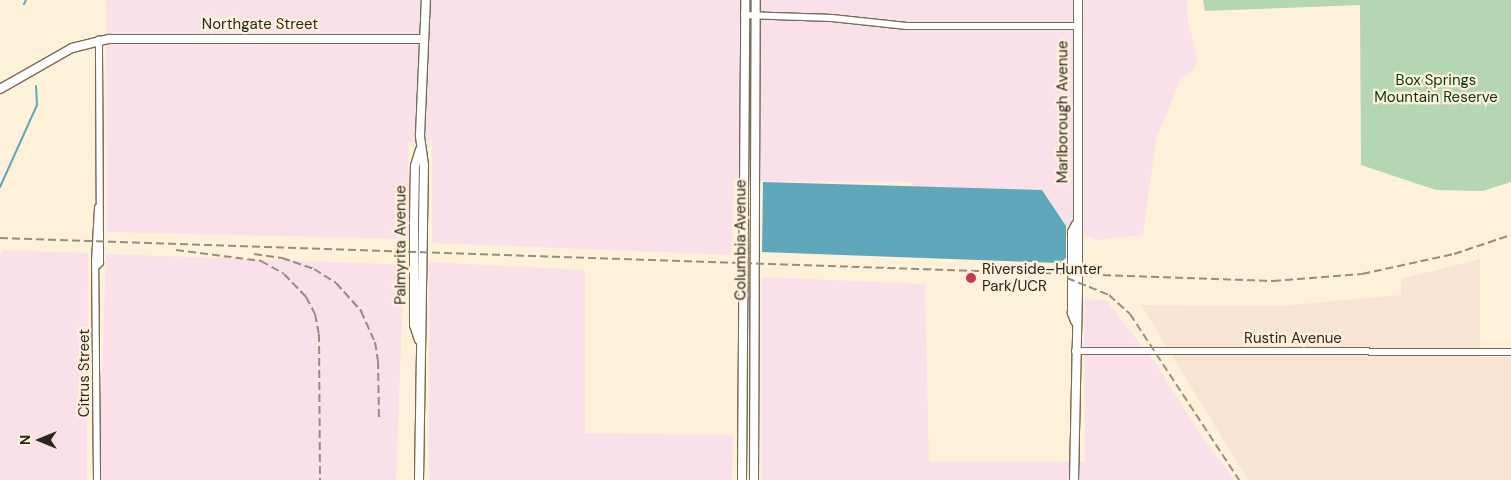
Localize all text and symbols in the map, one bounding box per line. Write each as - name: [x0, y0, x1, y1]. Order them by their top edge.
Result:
- street label: Northgate Street: [202, 16, 318, 34]
- street label: Marlborough Avenue: [1054, 41, 1072, 183]
- park label: Box Springs Mountain Reserve: [1374, 71, 1498, 106]
- street label: Columbia Avenue: [732, 179, 750, 301]
- street label: Palmyrita Avenue: [392, 185, 410, 305]
- place label: Riverside–Hunter Park/UCR: [982, 260, 1102, 295]
- marker: Riverside–Hunter Park/UCR: [964, 271, 978, 285]
- street label: Citrus Street: [76, 329, 94, 417]
- street label: Rustin Avenue: [1244, 330, 1342, 348]
- north arrow: [15, 415, 65, 465]
- text: N: [16, 435, 34, 445]

